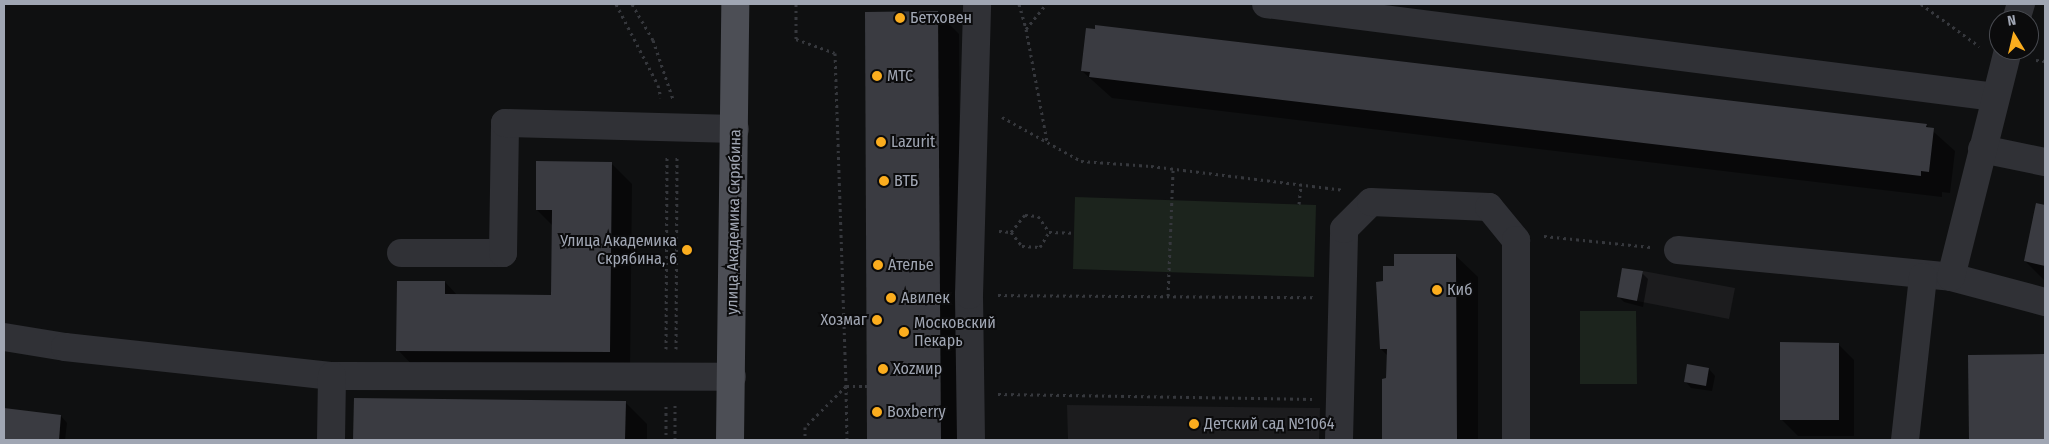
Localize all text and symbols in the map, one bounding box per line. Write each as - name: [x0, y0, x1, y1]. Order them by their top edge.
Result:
- place label: Бетховен: [910, 8, 972, 28]
- north arrow: [1989, 10, 2039, 60]
- marker: Бетховен: [894, 12, 906, 24]
- text: N: [2006, 12, 2017, 30]
- place label: МТС: [887, 66, 913, 86]
- marker: МТС: [871, 70, 883, 82]
- street label: улица Академика Скрябина: [723, 129, 745, 315]
- place label: Lazurit: [891, 132, 935, 152]
- marker: Lazurit: [875, 136, 887, 148]
- place label: ВТБ: [894, 171, 918, 191]
- marker: ВТБ: [878, 175, 890, 187]
- place label: Улица Академика Скрябина, 6: [560, 231, 677, 269]
- marker: Улица Академика Скрябина, 6: [681, 244, 693, 256]
- place label: Ателье: [888, 255, 934, 275]
- marker: Ателье: [872, 259, 884, 271]
- place label: Киб: [1447, 280, 1472, 300]
- marker: Киб: [1431, 284, 1443, 296]
- place label: Авилек: [901, 288, 950, 308]
- marker: Авилек: [885, 292, 897, 304]
- place label: Хозмаг: [821, 310, 867, 330]
- place label: Московский Пекарь: [914, 313, 996, 351]
- marker: Хозмаг: [871, 314, 883, 326]
- marker: Московский Пекарь: [898, 326, 910, 338]
- place label: Хоzмир: [893, 359, 942, 379]
- marker: Хоzмир: [877, 363, 889, 375]
- place label: Boxberry: [887, 402, 946, 422]
- marker: Boxberry: [871, 406, 883, 418]
- place label: Детский сад №1064: [1204, 414, 1335, 434]
- marker: Детский сад №1064: [1188, 418, 1200, 430]

